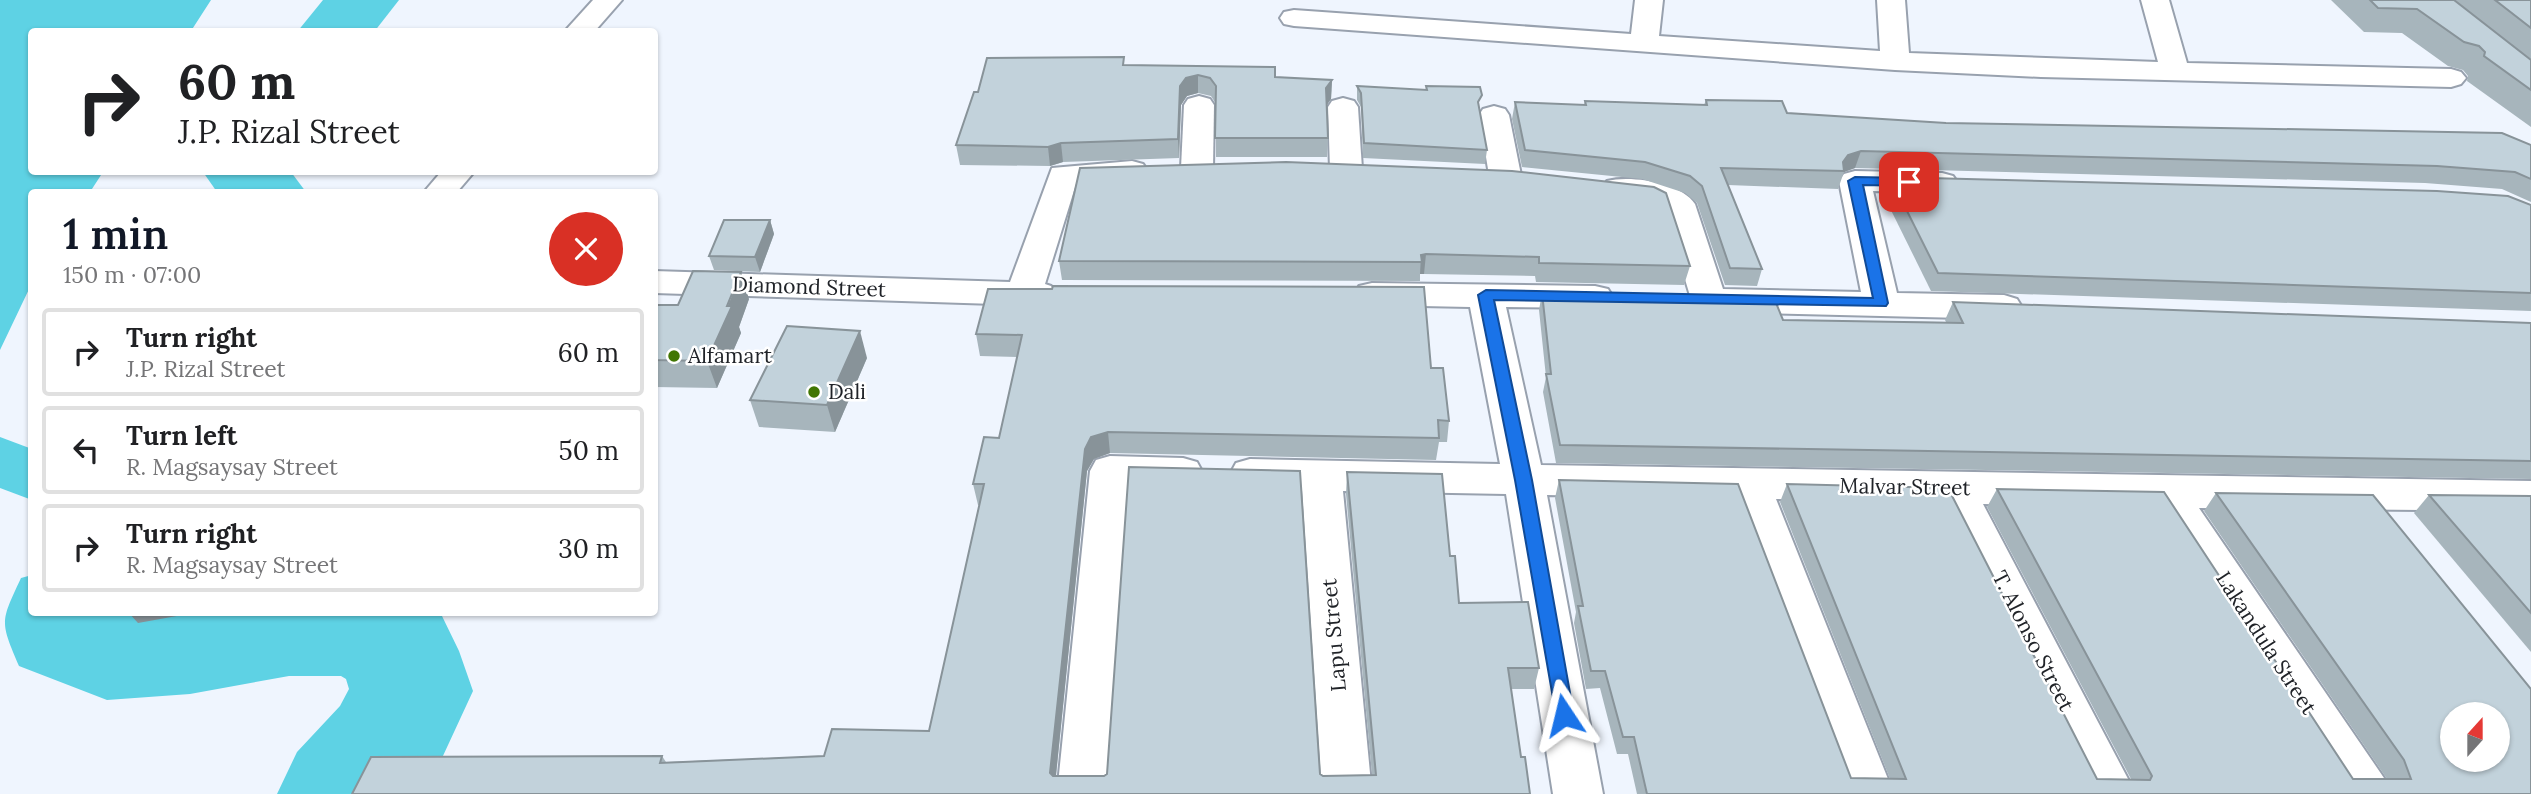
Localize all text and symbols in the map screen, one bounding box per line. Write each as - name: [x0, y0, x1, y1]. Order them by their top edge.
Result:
- text: 60 m: [178, 50, 295, 112]
- icon: right: [63, 56, 154, 147]
- text: J.P. Rizal Street: [178, 111, 400, 152]
- pin: [1879, 152, 1939, 212]
- icon: arrive: [1890, 163, 1928, 201]
- text: 1 min: [63, 207, 168, 261]
- button: close: [549, 212, 623, 286]
- text: 150 m · 07:00: [63, 260, 201, 289]
- street label: Diamond Street: [732, 270, 887, 303]
- text: Turn right: [126, 321, 257, 354]
- icon: right: [67, 333, 105, 371]
- text: 60 m: [558, 336, 619, 369]
- place label: Alfamart: [687, 342, 773, 369]
- marker: Alfamart: [666, 348, 682, 364]
- text: J.P. Rizal Street: [126, 354, 286, 383]
- place label: Dali: [828, 378, 866, 405]
- marker: Dali: [806, 384, 822, 400]
- text: Turn left: [126, 419, 237, 452]
- icon: left: [67, 431, 105, 469]
- text: 50 m: [559, 434, 619, 467]
- text: R. Magsaysay Street: [126, 452, 338, 481]
- street label: Malvar Street: [1839, 472, 1972, 501]
- text: Turn right: [126, 517, 257, 550]
- icon: right: [67, 529, 105, 567]
- text: 30 m: [558, 532, 619, 565]
- text: R. Magsaysay Street: [126, 550, 338, 579]
- street label: T. Alonso Street: [1986, 566, 2081, 716]
- street label: Lakandula Street: [2210, 566, 2323, 720]
- street label: Lapu Street: [1315, 576, 1352, 693]
- position arrow: [1527, 678, 1601, 752]
- north arrow: [2440, 702, 2510, 772]
- map controls: [2440, 702, 2510, 772]

